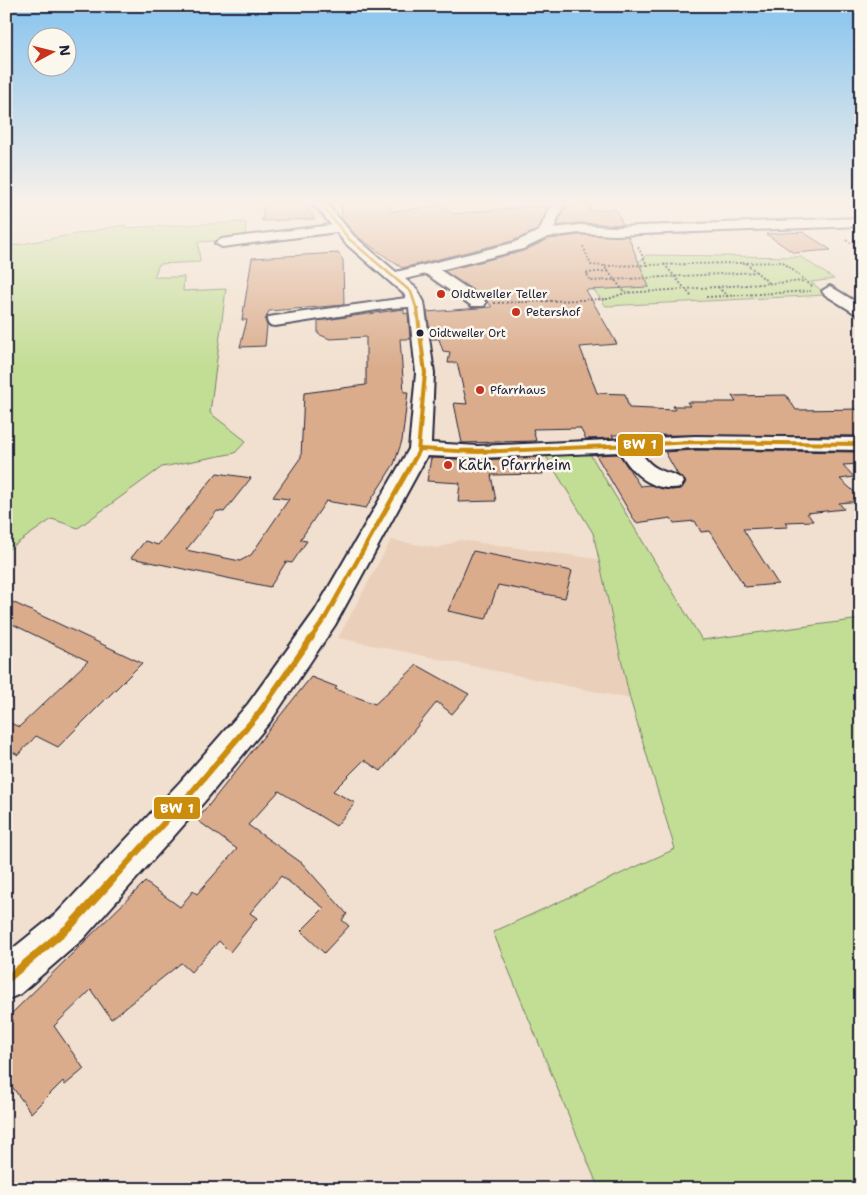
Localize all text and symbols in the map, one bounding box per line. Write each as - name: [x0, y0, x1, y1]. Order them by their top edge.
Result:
- north arrow: [28, 28, 78, 78]
- text: N: [55, 44, 75, 57]
- place label: Oidtweiler Teller: [451, 286, 548, 302]
- marker: Oidtweiler Teller: [435, 288, 447, 300]
- place label: Petershof: [526, 304, 581, 320]
- marker: Petershof: [510, 306, 522, 318]
- place label: Oidtweiler Ort: [429, 326, 506, 341]
- marker: Oidtweiler Ort: [415, 328, 425, 338]
- place label: Pfarrhaus: [490, 382, 546, 398]
- marker: Pfarrhaus: [474, 384, 486, 396]
- line badge: BW 1: [617, 433, 664, 457]
- text: BW 1: [623, 435, 657, 453]
- place label: Kath. Pfarrheim: [458, 455, 571, 475]
- marker: Kath. Pfarrheim: [442, 459, 454, 471]
- line badge: BW 1: [153, 796, 201, 820]
- text: BW 1: [160, 799, 194, 817]

